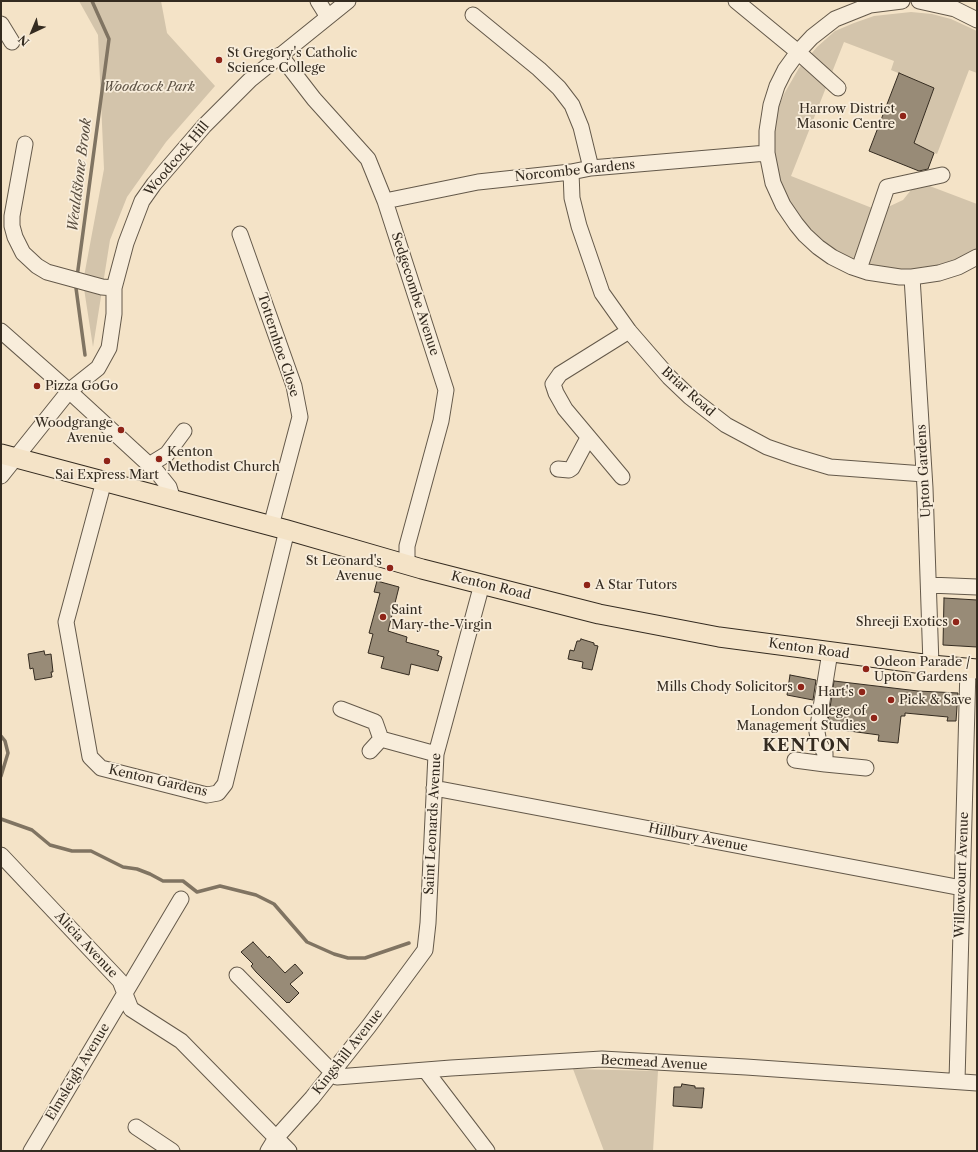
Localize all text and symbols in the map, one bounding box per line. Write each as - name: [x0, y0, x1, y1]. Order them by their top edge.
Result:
- north arrow: [12, 12, 52, 52]
- text: N: [15, 32, 32, 49]
- place label: St Gregory's Catholic Science College: [227, 45, 357, 76]
- marker: St Gregory's Catholic Science College: [214, 55, 224, 65]
- park label: Woodcock Park: [103, 79, 195, 95]
- place label: Harrow District Masonic Centre: [796, 101, 895, 132]
- marker: Harrow District Masonic Centre: [898, 111, 908, 121]
- water label: Wealdstone Brook: [65, 117, 95, 233]
- street label: Woodcock Hill: [141, 119, 213, 199]
- street label: Norcombe Gardens: [514, 157, 636, 185]
- street label: Sedgecombe Avenue: [388, 230, 442, 358]
- street label: Totternhoe Close: [254, 291, 302, 399]
- street label: Briar Road: [658, 364, 718, 420]
- place label: Pizza GoGo: [45, 378, 118, 394]
- marker: Pizza GoGo: [32, 381, 42, 391]
- place label: Woodgrange Avenue: [35, 415, 113, 446]
- street label: Upton Gardens: [914, 424, 934, 518]
- marker: Woodgrange Avenue: [116, 425, 126, 435]
- place label: Kenton Methodist Church: [167, 444, 280, 475]
- marker: Kenton Methodist Church: [154, 454, 164, 464]
- marker: Sai Express Mart: [102, 456, 112, 466]
- place label: Sai Express Mart: [55, 467, 159, 483]
- place label: St Leonard's Avenue: [306, 553, 382, 584]
- marker: St Leonard's Avenue: [385, 563, 395, 573]
- street label: Kenton Road: [450, 569, 532, 603]
- place label: A Star Tutors: [595, 577, 677, 593]
- marker: A Star Tutors: [582, 580, 592, 590]
- place label: Saint Mary-the-Virgin: [391, 602, 492, 633]
- marker: Saint Mary-the-Virgin: [378, 612, 388, 622]
- place label: Shreeji Exotics: [856, 614, 948, 630]
- marker: Shreeji Exotics: [951, 617, 961, 627]
- street label: Kenton Road: [768, 636, 850, 662]
- place label: Odeon Parade / Upton Gardens: [874, 654, 970, 685]
- marker: Odeon Parade / Upton Gardens: [861, 664, 871, 674]
- place label: Mills Chody Solicitors: [656, 679, 793, 695]
- marker: Mills Chody Solicitors: [796, 682, 806, 692]
- place label: Hart's: [818, 684, 854, 700]
- marker: Hart's: [857, 687, 867, 697]
- place label: Pick & Save: [899, 692, 971, 708]
- marker: Pick & Save: [886, 695, 896, 705]
- place label: London College of Management Studies: [736, 703, 866, 734]
- marker: London College of Management Studies: [869, 713, 879, 723]
- district label: KENTON: [763, 736, 851, 756]
- street label: Saint Leonards Avenue: [421, 753, 445, 895]
- street label: Kenton Gardens: [107, 762, 209, 800]
- street label: Willowcourt Avenue: [952, 812, 972, 938]
- street label: Hillbury Avenue: [647, 821, 749, 855]
- street label: Alicia Avenue: [51, 909, 121, 981]
- street label: Kingshill Avenue: [310, 1006, 386, 1098]
- street label: Elmsleigh Avenue: [43, 1021, 113, 1123]
- street label: Becmead Avenue: [600, 1052, 708, 1074]

